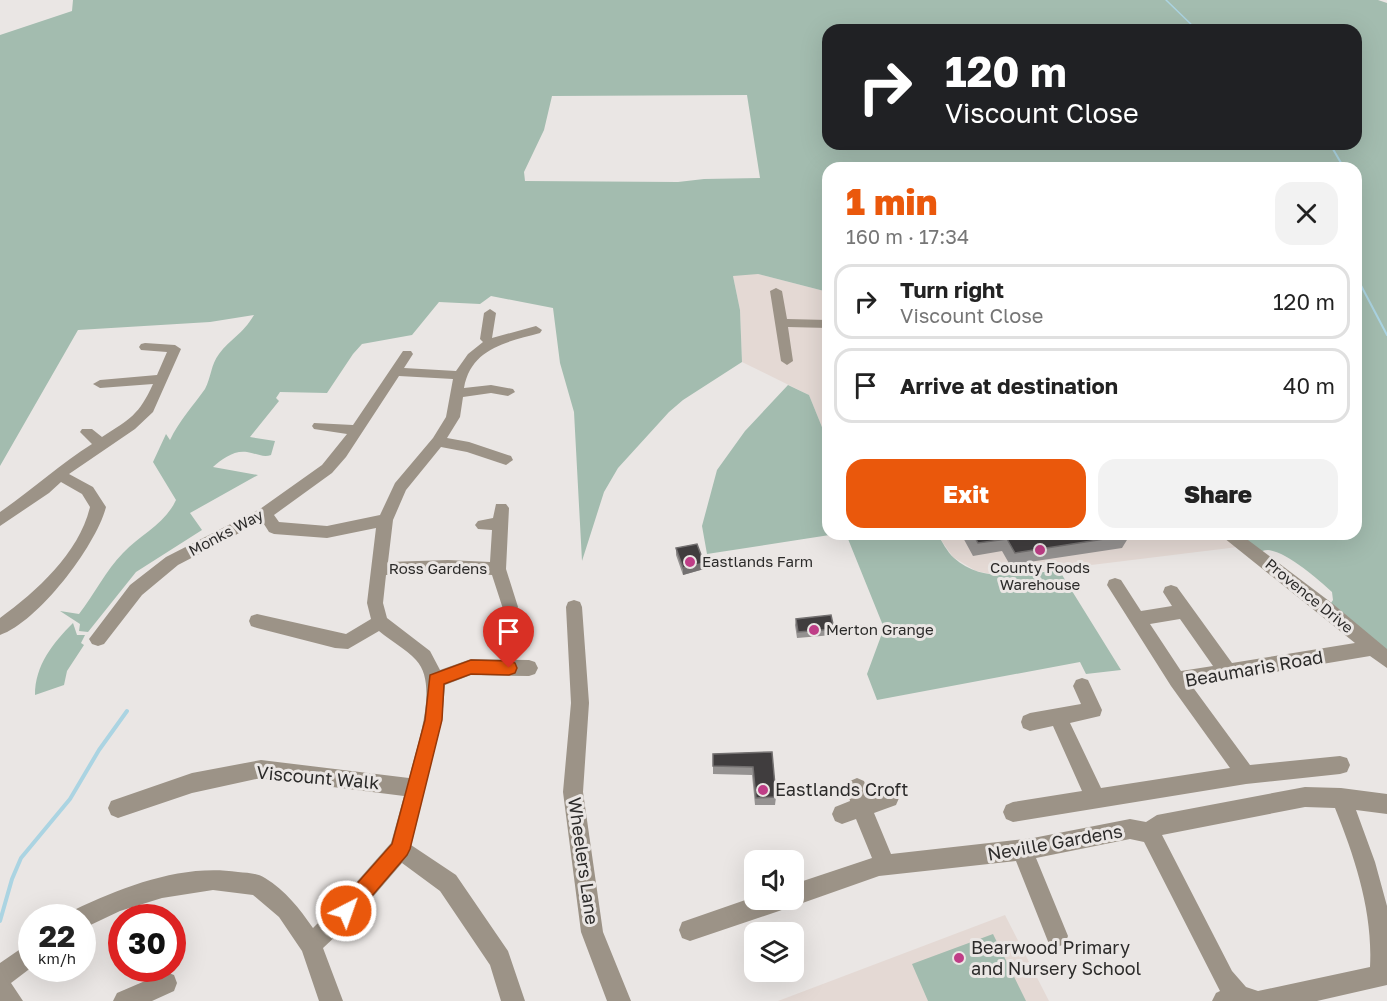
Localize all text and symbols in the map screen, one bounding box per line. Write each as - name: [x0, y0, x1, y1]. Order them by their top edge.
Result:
- text: 120 m: [945, 46, 1067, 96]
- icon: right: [846, 48, 924, 126]
- text: Viscount Close: [945, 97, 1139, 129]
- text: 1 min: [846, 180, 937, 223]
- button: close: [1275, 182, 1338, 245]
- text: 160 m · 17:34: [846, 224, 969, 248]
- text: Turn right: [900, 276, 1004, 303]
- icon: right: [849, 285, 882, 318]
- text: 120 m: [1273, 288, 1335, 315]
- text: Viscount Close: [900, 303, 1043, 327]
- icon: arrive: [849, 369, 882, 402]
- text: Arrive at destination: [900, 372, 1118, 399]
- text: 40 m: [1283, 372, 1335, 399]
- button: Exit: [846, 459, 1086, 528]
- button: Share: [1098, 459, 1338, 528]
- street label: Monks Way: [185, 505, 266, 559]
- marker: County Foods Warehouse: [1033, 543, 1047, 557]
- place label: Eastlands Farm: [702, 552, 813, 570]
- street label: Provence Drive: [1262, 554, 1358, 636]
- marker: Eastlands Farm: [683, 555, 697, 569]
- place label: County Foods Warehouse: [990, 558, 1090, 593]
- street label: Ross Gardens: [389, 559, 487, 577]
- pin: [483, 606, 534, 668]
- icon: arrive: [492, 615, 525, 648]
- place label: Merton Grange: [826, 620, 934, 638]
- marker: Merton Grange: [807, 623, 821, 637]
- street label: Beaumaris Road: [1183, 645, 1325, 691]
- street label: Viscount Walk: [256, 761, 380, 793]
- place label: Eastlands Croft: [775, 778, 908, 800]
- marker: Eastlands Croft: [756, 783, 770, 797]
- street label: Wheelers Lane: [564, 796, 604, 926]
- street label: Neville Gardens: [986, 819, 1124, 865]
- map controls: [744, 850, 804, 982]
- button: sound: [744, 850, 804, 910]
- position arrow: [314, 879, 378, 943]
- speed limit sign: 30: [108, 904, 186, 982]
- text: 22: [39, 918, 75, 954]
- button: layers: [744, 922, 804, 982]
- place label: Bearwood Primary and Nursery School: [971, 936, 1142, 979]
- text: km/h: [38, 949, 76, 967]
- marker: Bearwood Primary and Nursery School: [952, 951, 966, 965]

